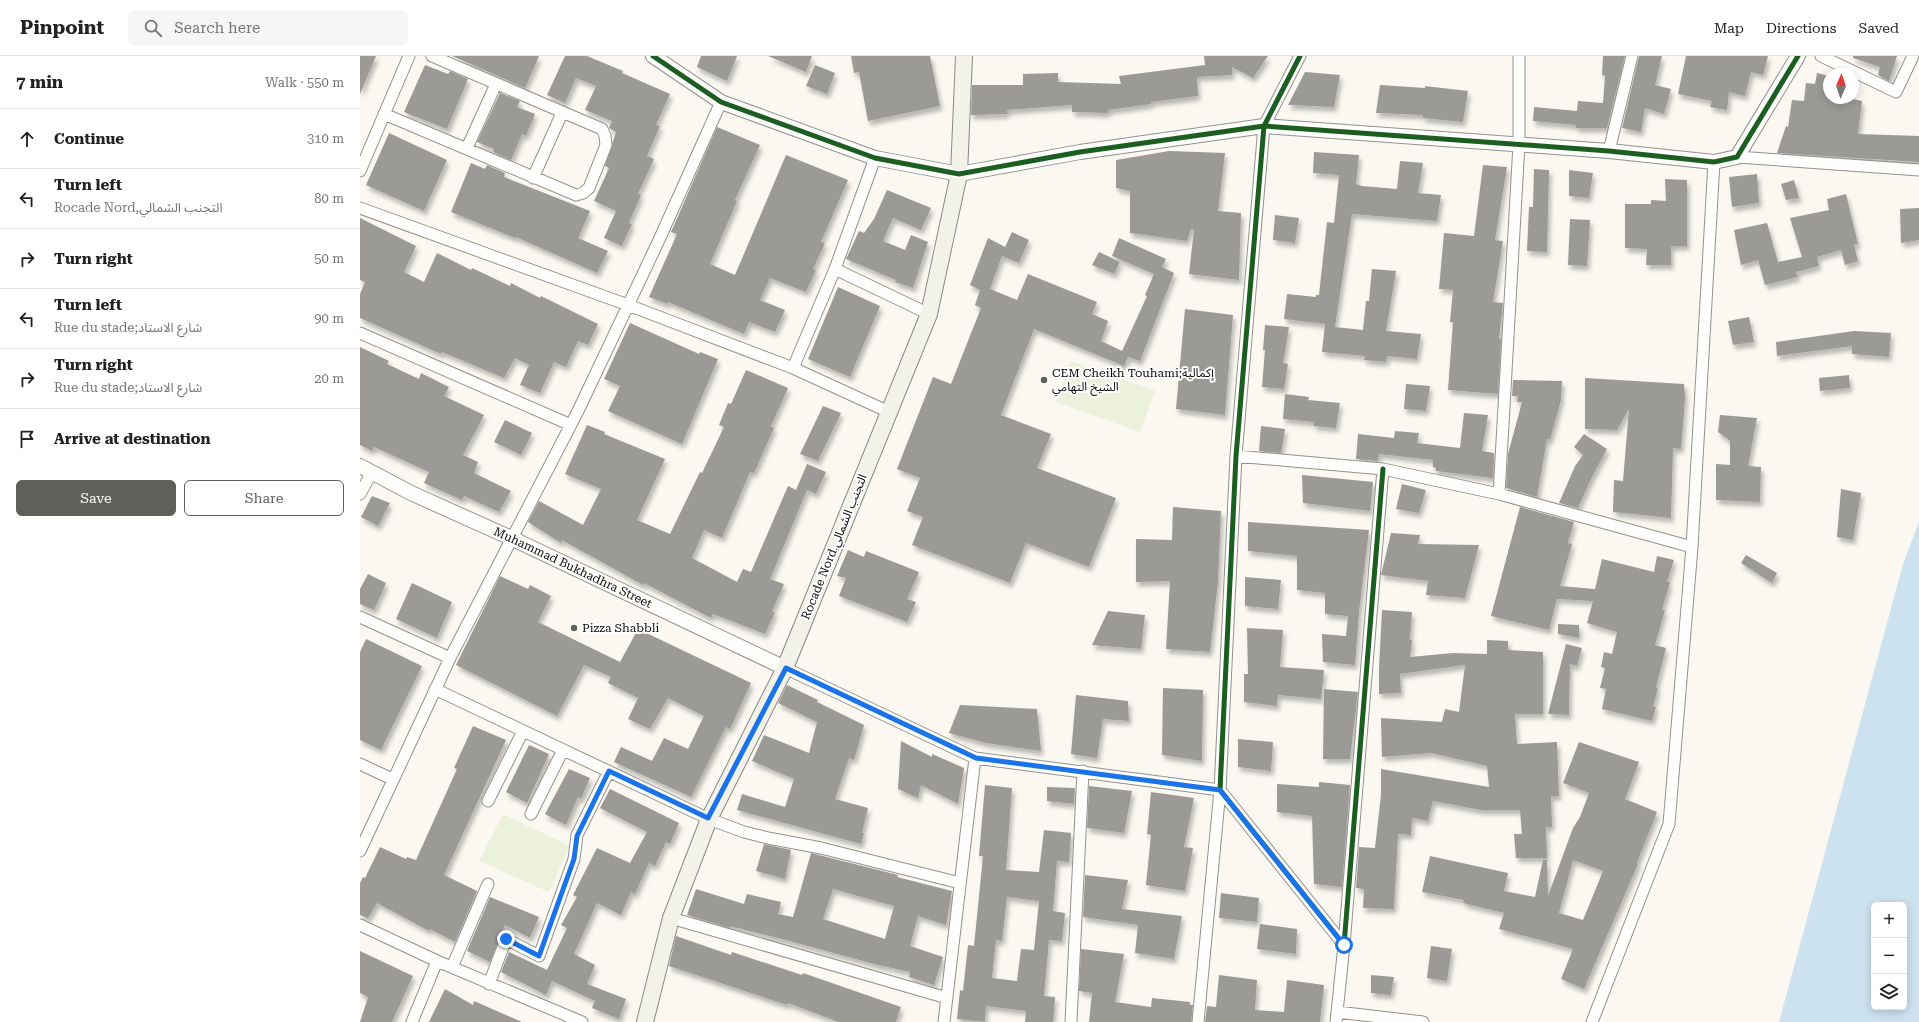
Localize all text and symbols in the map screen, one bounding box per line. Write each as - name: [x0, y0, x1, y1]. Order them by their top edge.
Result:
- search box: [128, 10, 408, 46]
- text: Pinpoint: [20, 16, 104, 39]
- icon: search: [142, 17, 164, 39]
- text: Search here: [174, 19, 260, 37]
- text: Map: [1714, 20, 1744, 36]
- text: Directions: [1766, 20, 1836, 36]
- text: Saved: [1858, 20, 1899, 36]
- north arrow: [1823, 68, 1859, 104]
- text: 7 min: [16, 72, 63, 92]
- text: Walk · 550 m: [265, 75, 344, 90]
- icon: ahead: [16, 128, 38, 150]
- text: Continue: [54, 130, 124, 148]
- text: 310 m: [307, 131, 344, 146]
- text: Turn left: [54, 176, 122, 194]
- icon: left: [16, 188, 38, 210]
- text: 80 m: [314, 191, 344, 206]
- text: Rocade Nord,التجنب الشمالي: [54, 200, 223, 215]
- icon: right: [16, 248, 38, 270]
- text: Turn right: [54, 250, 133, 268]
- text: 50 m: [314, 251, 344, 266]
- text: Turn left: [54, 296, 122, 314]
- icon: left: [16, 308, 38, 330]
- text: 90 m: [314, 311, 344, 326]
- text: Rue du stade;شارع الاستاد: [54, 320, 202, 335]
- text: Turn right: [54, 356, 133, 374]
- place label: CEM Cheikh Touhami;إكمالية الشيخ التهامي: [1052, 366, 1214, 397]
- icon: right: [16, 368, 38, 390]
- text: 20 m: [314, 371, 344, 386]
- marker: CEM Cheikh Touhami;إكمالية الشيخ التهامي: [1039, 375, 1049, 385]
- text: Rue du stade;شارع الاستاد: [54, 380, 202, 395]
- icon: arrive: [16, 428, 38, 450]
- text: Arrive at destination: [54, 430, 210, 448]
- street label: Rocade Nord,التجنب الشمالي: [798, 472, 872, 623]
- button: Save: [16, 480, 176, 516]
- button: Share: [184, 480, 344, 516]
- street label: Muhammad Bukhadhra Street: [492, 524, 655, 611]
- place label: Pizza Shabbli: [582, 621, 659, 635]
- marker: Pizza Shabbli: [569, 623, 579, 633]
- map controls: [1871, 902, 1907, 1010]
- button: +: [1871, 902, 1907, 938]
- route end: [497, 930, 515, 948]
- route start: [1335, 936, 1353, 954]
- button: −: [1871, 938, 1907, 974]
- button: layers: [1871, 974, 1907, 1010]

